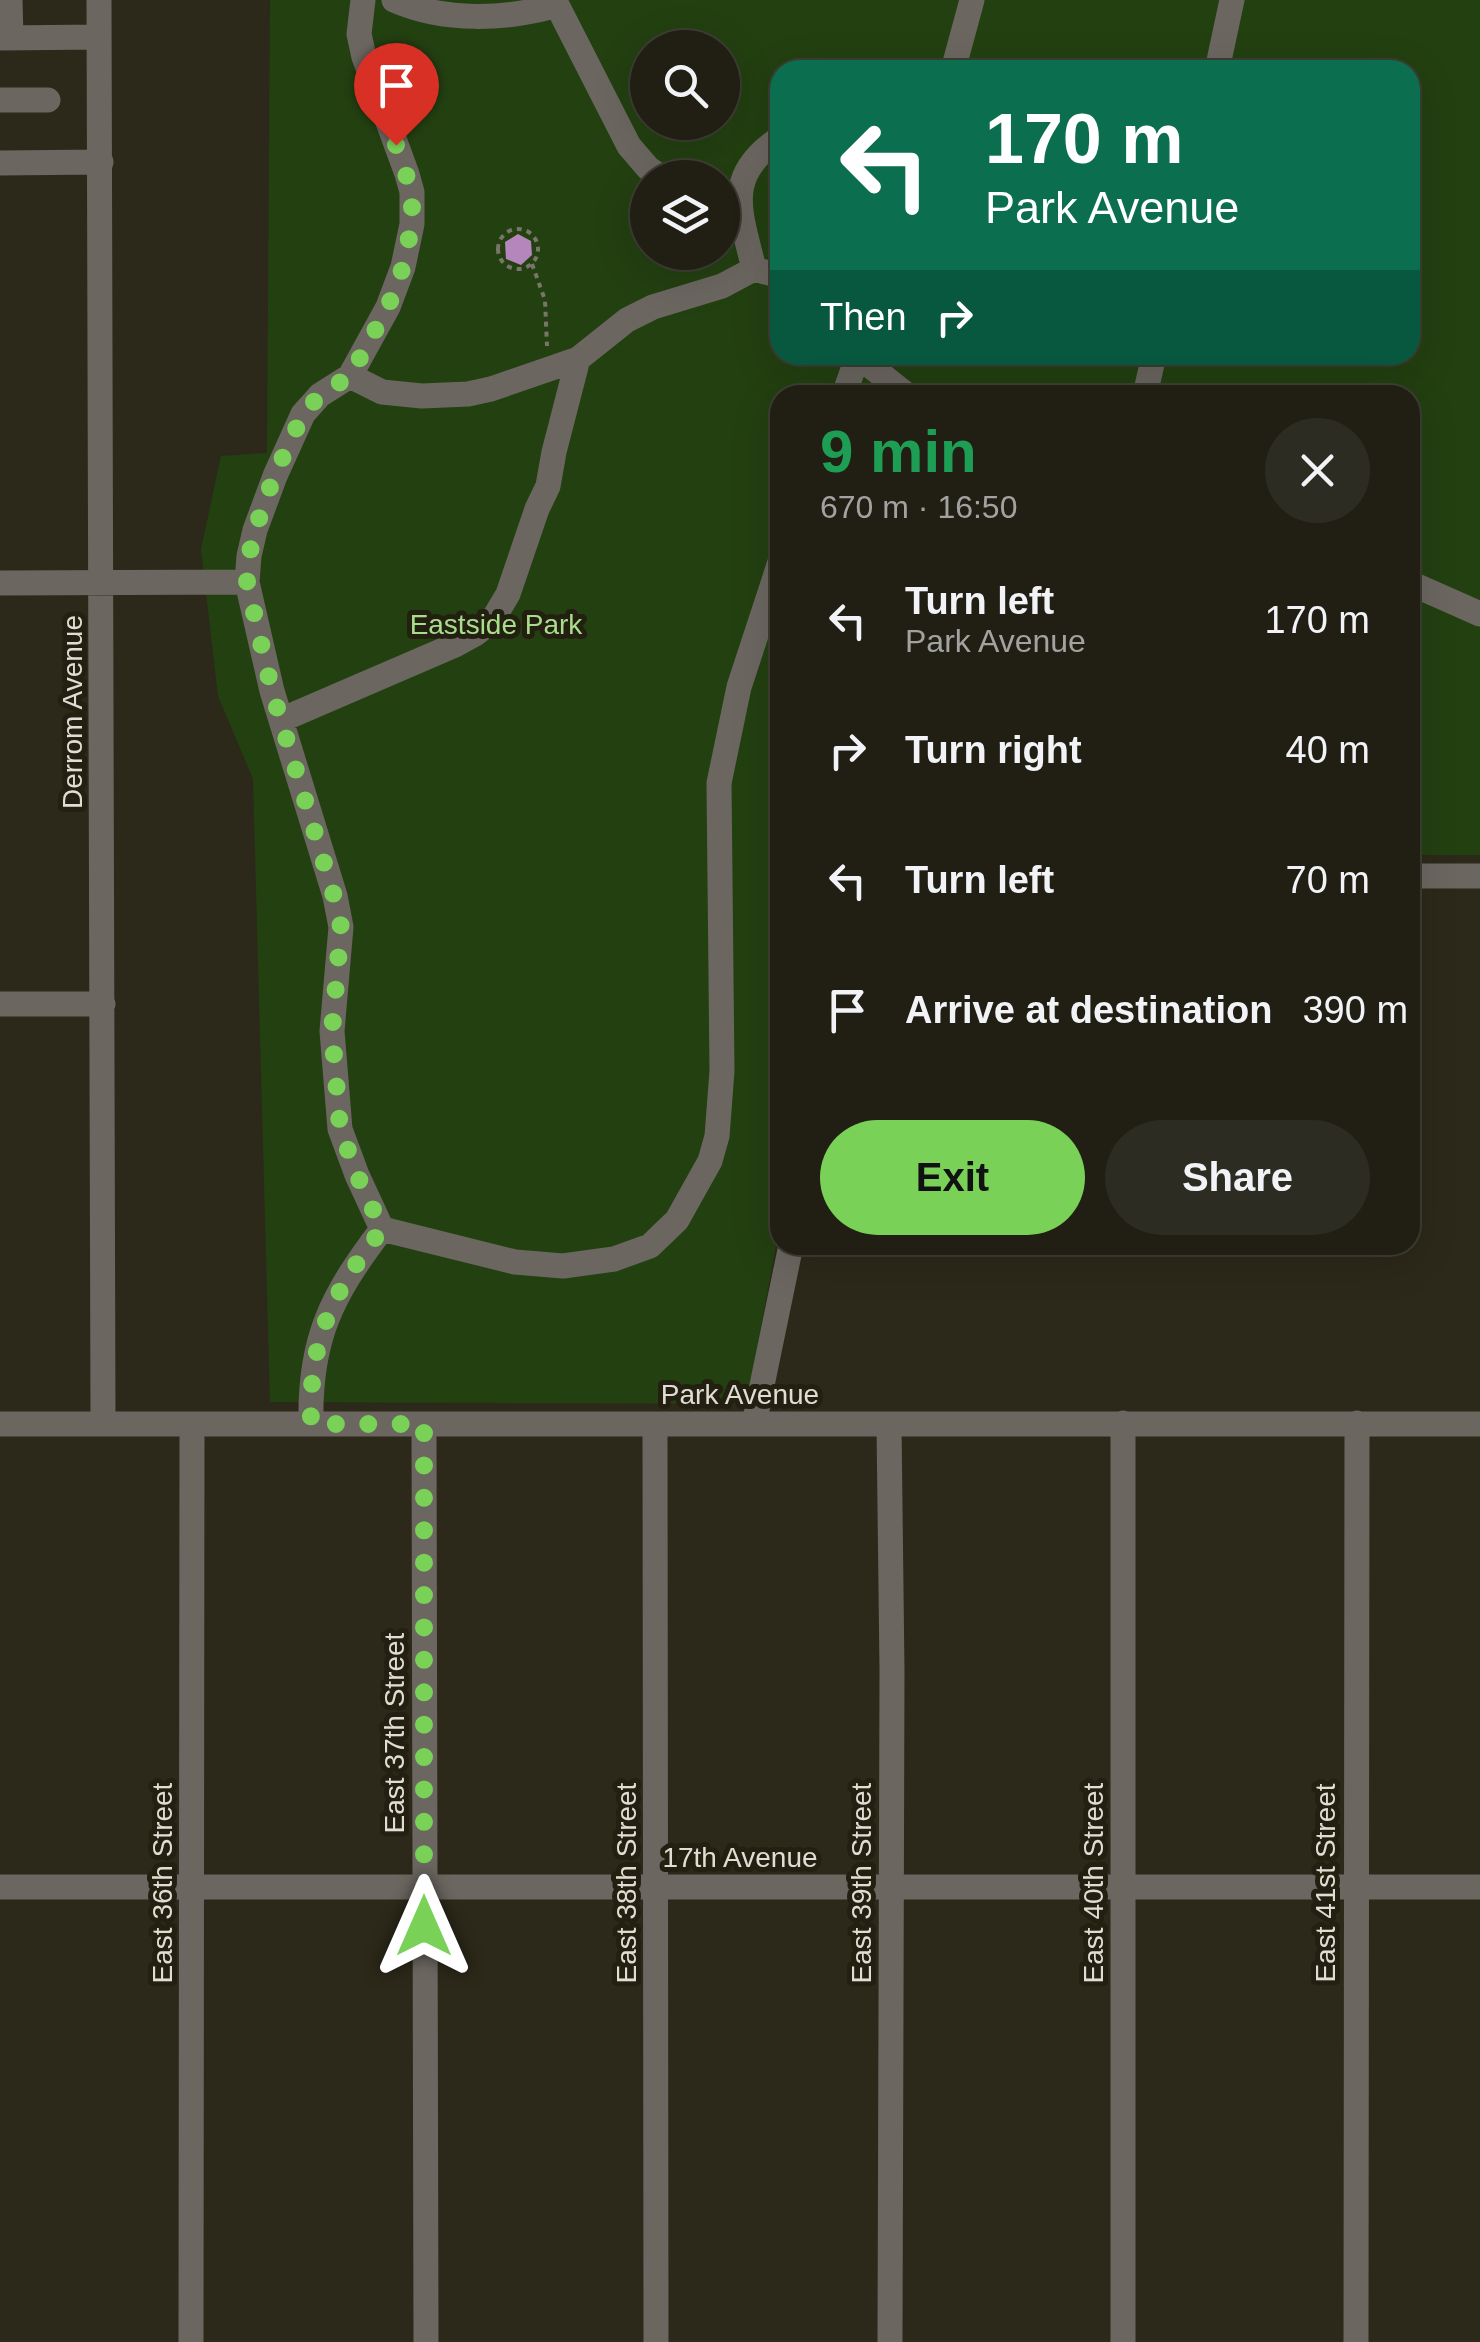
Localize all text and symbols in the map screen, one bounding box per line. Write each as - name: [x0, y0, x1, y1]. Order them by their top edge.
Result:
- map controls: [630, 30, 740, 270]
- button: search: [630, 30, 740, 140]
- pin: [354, 43, 439, 146]
- icon: arrive: [369, 58, 424, 113]
- icon: left: [820, 100, 950, 230]
- text: 170 m: [985, 100, 1183, 178]
- button: layers: [630, 160, 740, 270]
- text: Park Avenue: [985, 182, 1239, 233]
- icon: right: [927, 290, 982, 345]
- text: Then: [820, 296, 907, 338]
- text: 9 min: [820, 418, 977, 485]
- button: close: [1265, 418, 1370, 523]
- text: 670 m · 16:50: [820, 489, 1017, 525]
- text: Turn left: [905, 580, 1054, 622]
- icon: left: [820, 593, 875, 648]
- text: 170 m: [1264, 599, 1370, 641]
- park label: Eastside Park: [410, 609, 583, 640]
- street label: Derrom Avenue: [57, 615, 88, 809]
- text: Park Avenue: [905, 623, 1086, 659]
- icon: right: [820, 723, 875, 778]
- text: Turn right: [905, 729, 1082, 771]
- text: 40 m: [1286, 729, 1370, 771]
- icon: left: [820, 853, 875, 908]
- text: Turn left: [905, 859, 1054, 901]
- text: 70 m: [1286, 859, 1370, 901]
- icon: arrive: [820, 983, 875, 1038]
- text: Arrive at destination: [905, 989, 1272, 1031]
- text: 390 m: [1302, 989, 1408, 1031]
- button: Exit: [820, 1120, 1085, 1235]
- button: Share: [1105, 1120, 1370, 1235]
- street label: Park Avenue: [661, 1379, 819, 1410]
- street label: East 37th Street: [379, 1632, 410, 1833]
- street label: East 36th Street: [147, 1782, 178, 1983]
- street label: East 38th Street: [611, 1782, 642, 1983]
- street label: East 39th Street: [846, 1782, 877, 1983]
- street label: East 40th Street: [1078, 1782, 1109, 1983]
- street label: East 41st Street: [1310, 1783, 1341, 1983]
- street label: 17th Avenue: [662, 1842, 818, 1873]
- position arrow: [372, 1874, 476, 1978]

